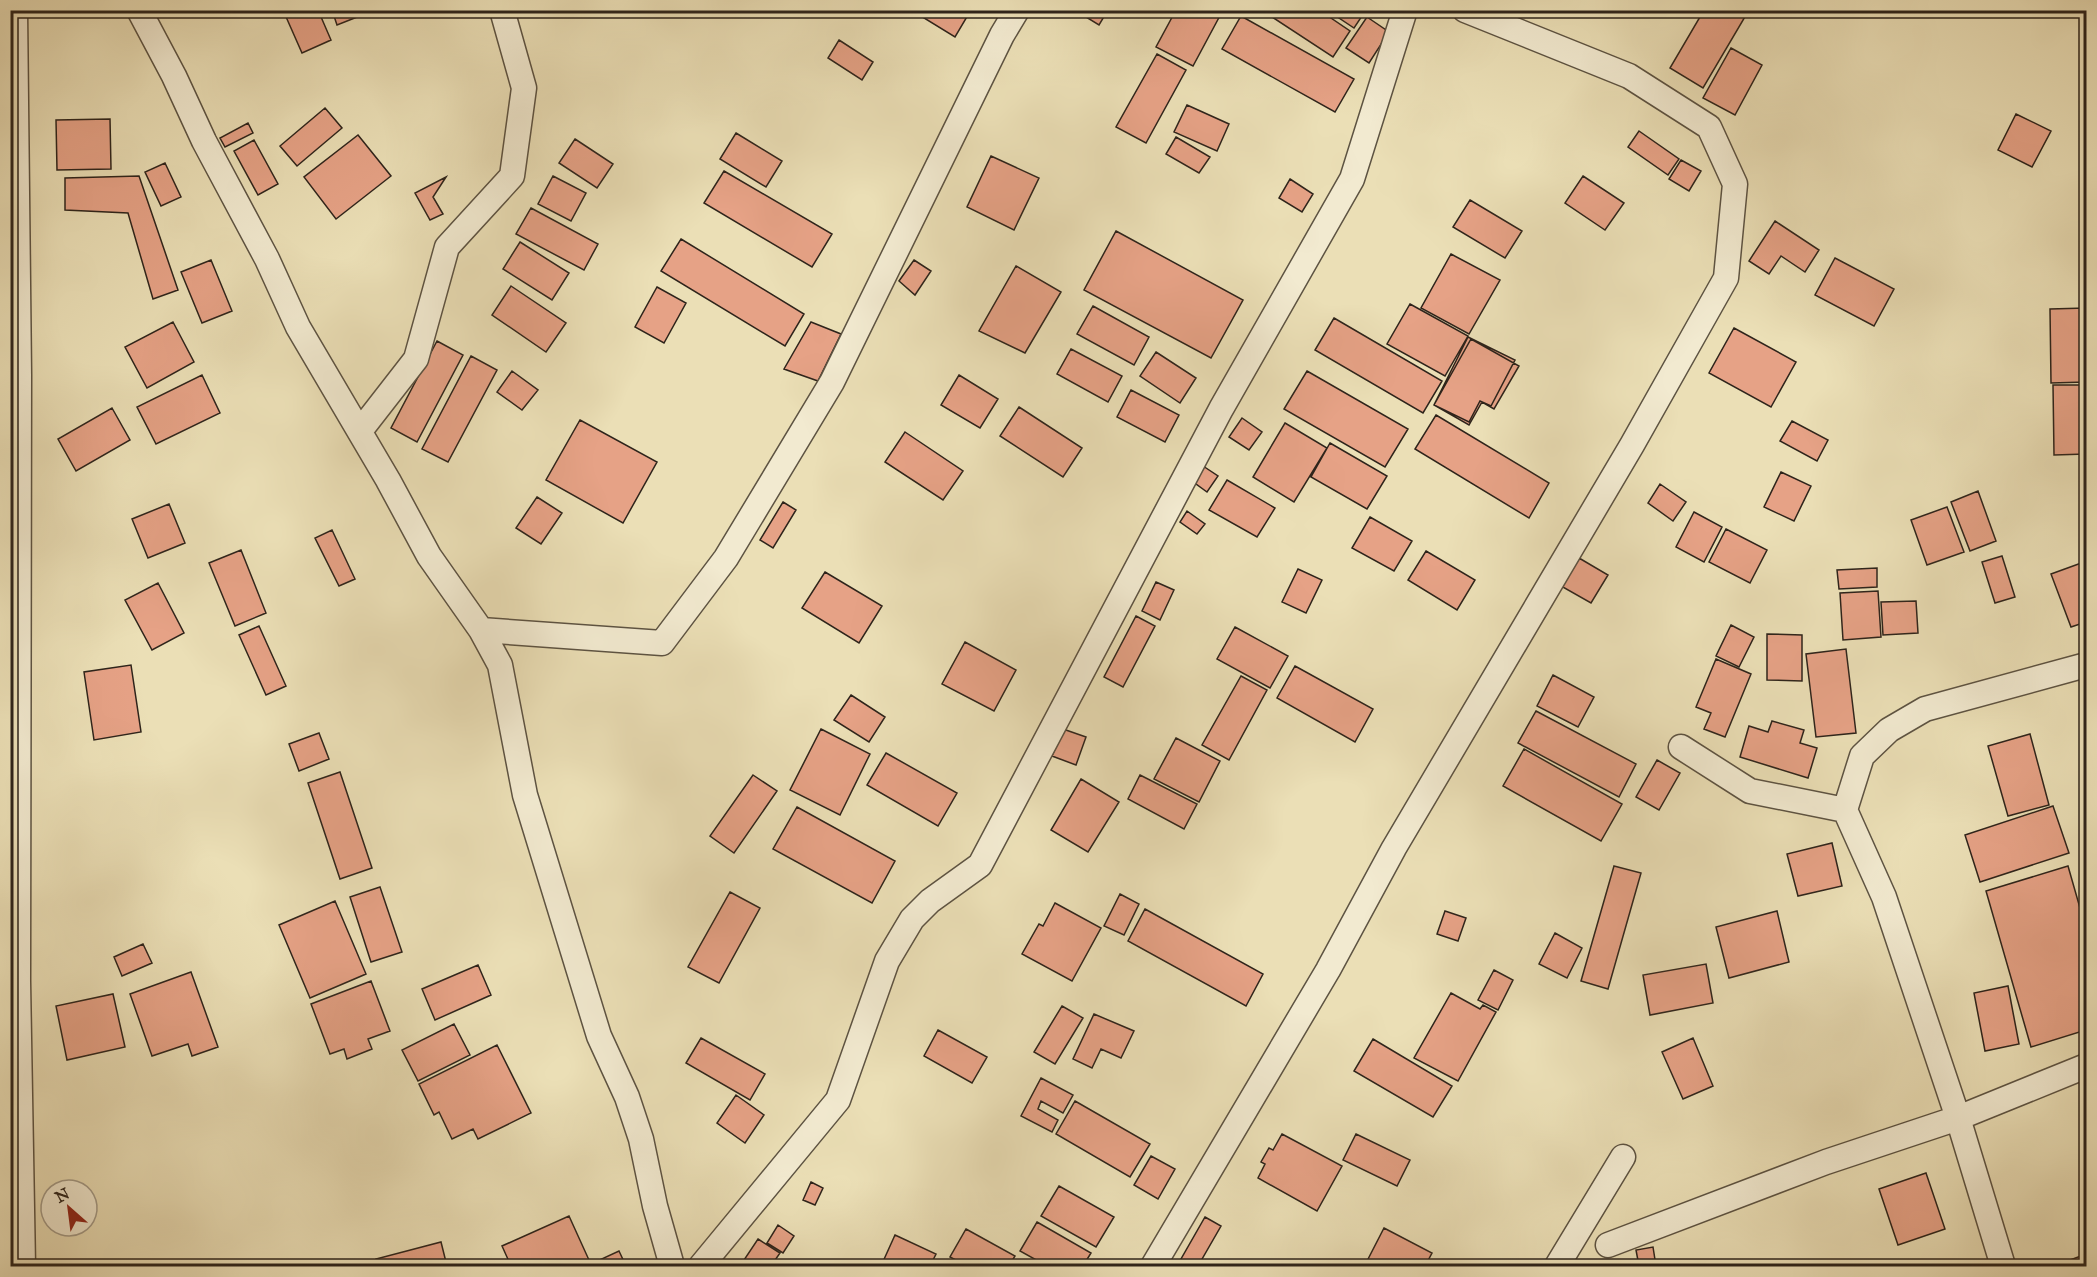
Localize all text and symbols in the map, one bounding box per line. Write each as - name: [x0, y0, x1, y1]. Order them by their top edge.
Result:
- north arrow: [39, 1178, 99, 1238]
- text: N: [52, 1183, 73, 1207]

